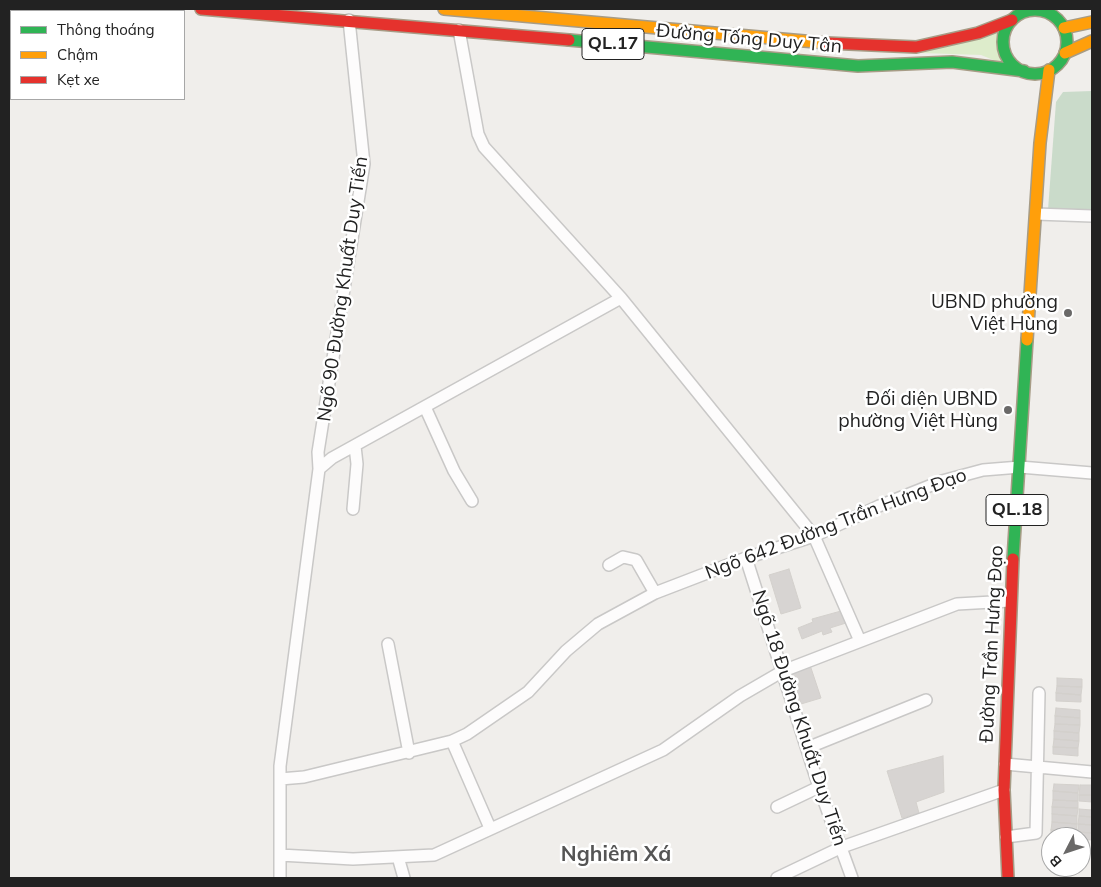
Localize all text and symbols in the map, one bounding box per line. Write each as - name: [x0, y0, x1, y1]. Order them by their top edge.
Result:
- legend: [10, 10, 185, 100]
- text: Thông thoáng: [57, 20, 155, 39]
- street label: Đường Tống Duy Tân: [655, 20, 843, 58]
- road number: QL.17: [582, 29, 644, 60]
- text: Chậm: [57, 45, 98, 64]
- text: Kẹt xe: [57, 70, 100, 89]
- street label: Ngõ 90 Đường Khuất Duy Tiến: [313, 155, 373, 423]
- place label: UBND phường Việt Hùng: [931, 291, 1058, 335]
- marker: UBND phường Việt Hùng: [1062, 307, 1074, 319]
- place label: Đối diện UBND phường Việt Hùng: [838, 388, 998, 432]
- marker: Đối diện UBND phường Việt Hùng: [1002, 404, 1014, 416]
- street label: Ngõ 642 Đường Trần Hưng Đạo: [702, 464, 970, 584]
- road number: QL.18: [986, 494, 1048, 526]
- street label: Đường Trần Hưng Đạo: [975, 545, 1009, 743]
- street label: Ngõ 18 Đường Khuất Duy Tiến: [747, 587, 851, 849]
- north arrow: [1041, 827, 1091, 877]
- district label: Nghiêm Xá: [561, 842, 671, 868]
- text: B: [1045, 852, 1065, 871]

